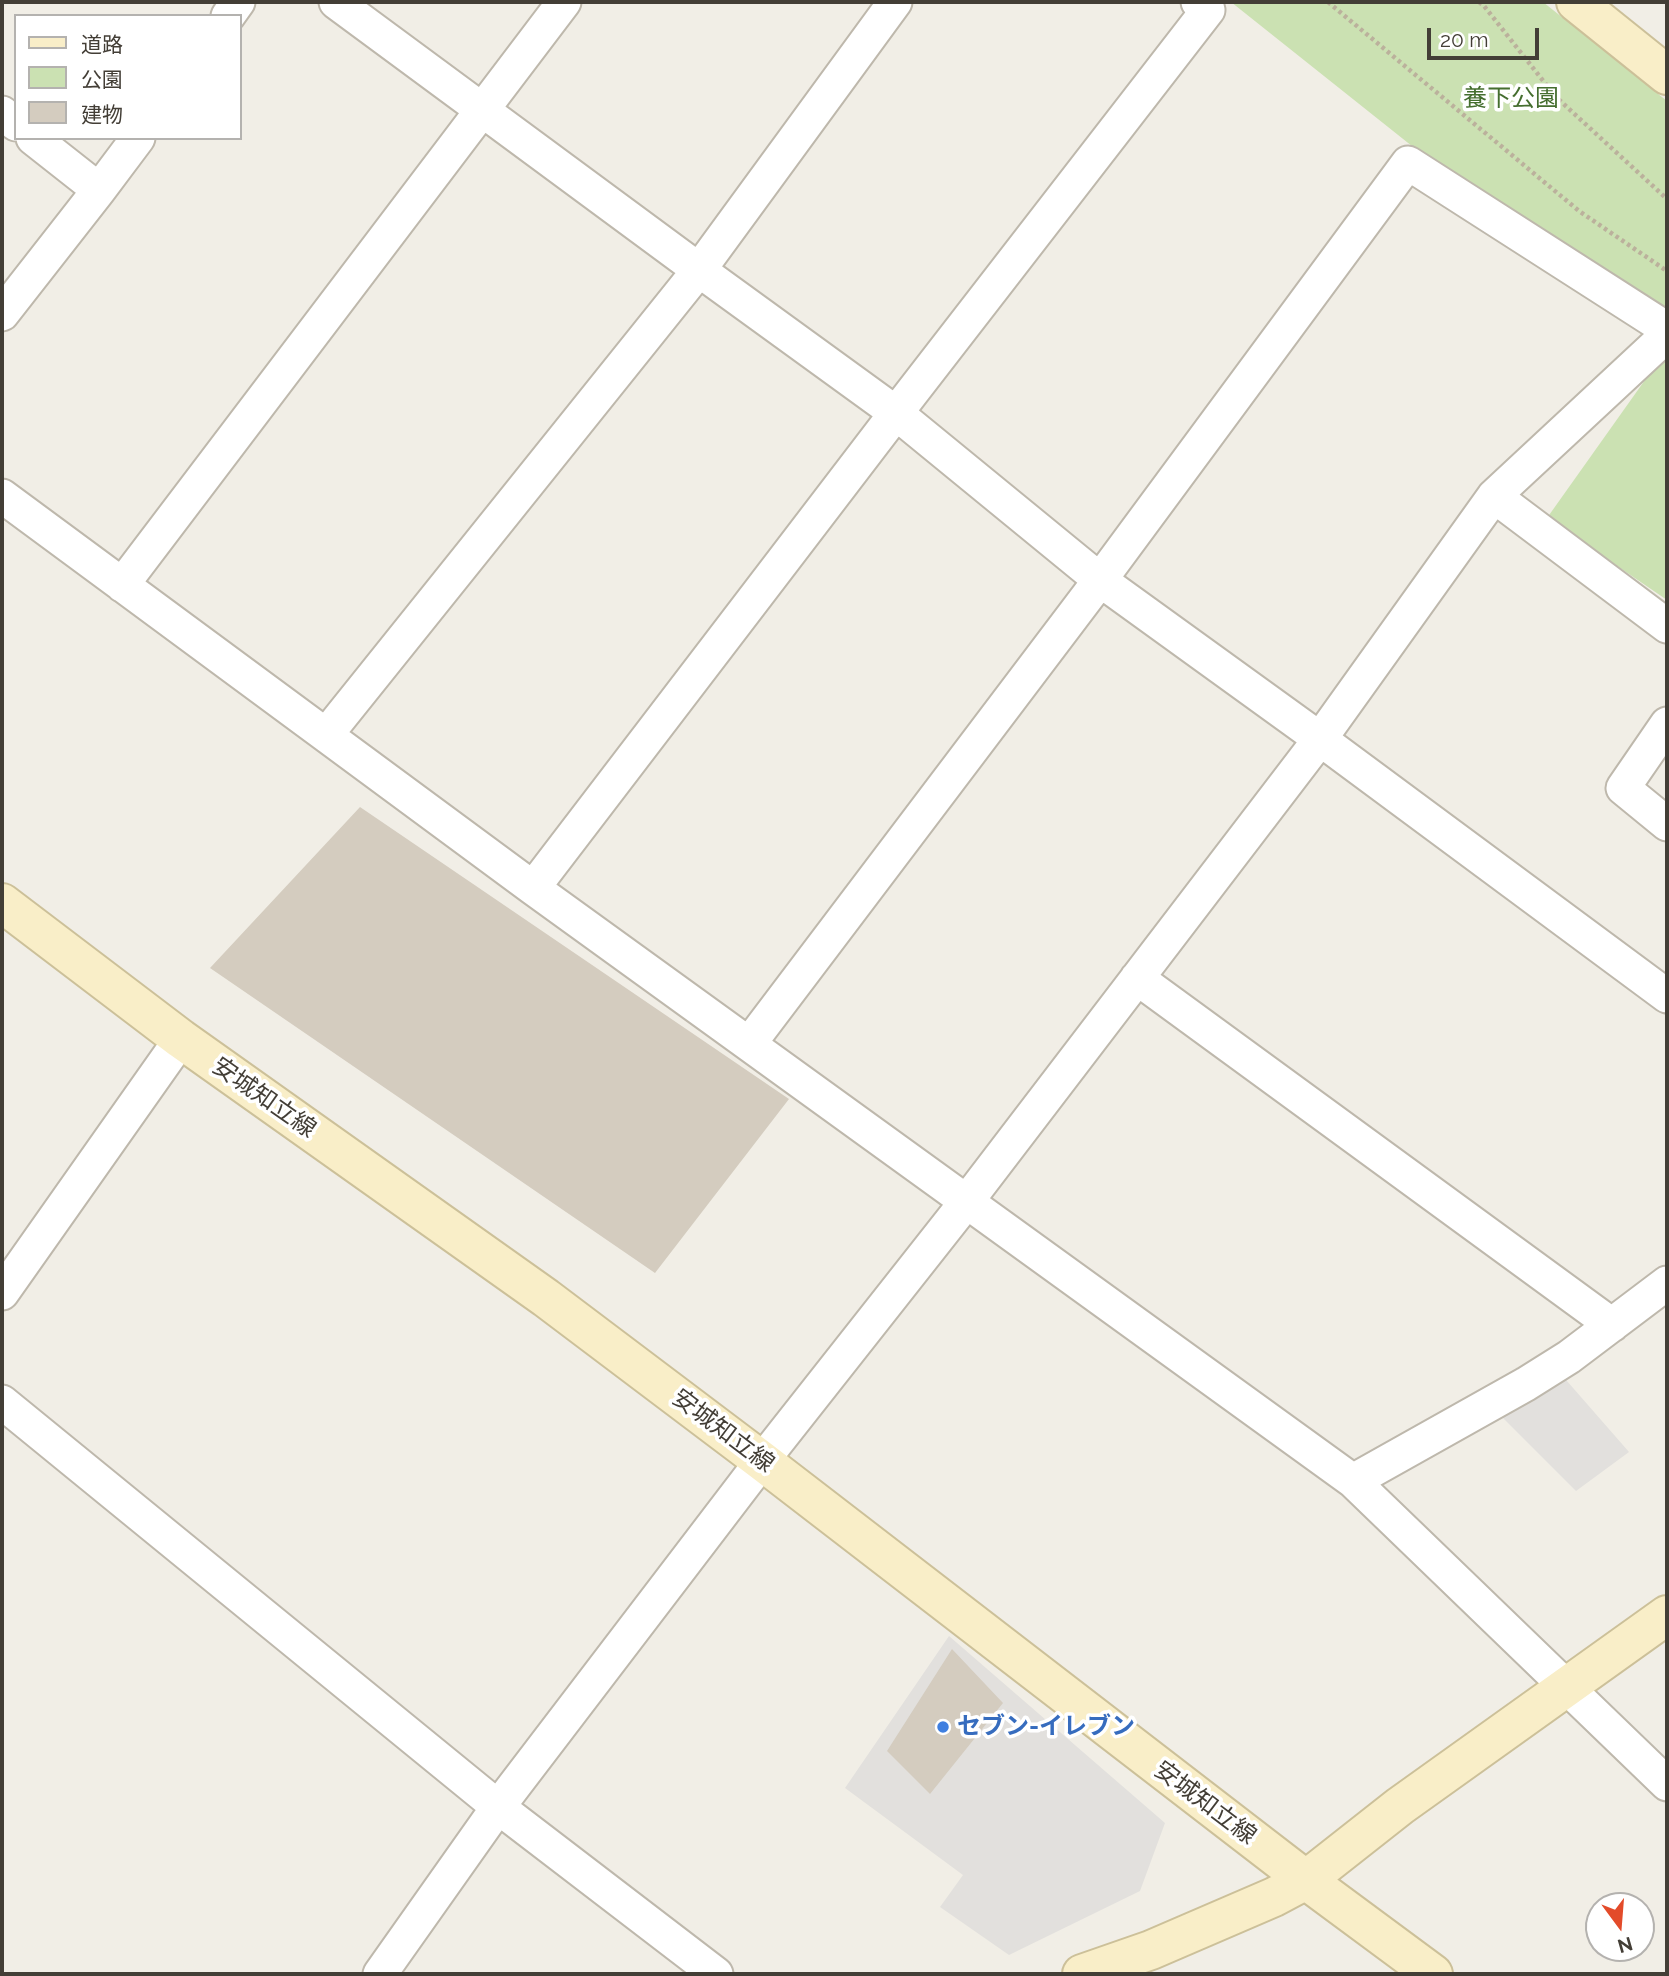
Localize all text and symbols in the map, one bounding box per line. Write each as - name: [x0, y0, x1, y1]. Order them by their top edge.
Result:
- legend: [14, 14, 242, 140]
- scale bar: [1431, 14, 1543, 58]
- text: 20 m: [1440, 27, 1488, 52]
- text: 道路: [81, 32, 123, 57]
- text: 公園: [81, 67, 123, 92]
- park label: 養下公園: [1463, 85, 1559, 113]
- text: 建物: [81, 102, 123, 127]
- street label: 安城知立線: [207, 1052, 321, 1144]
- street label: 安城知立線: [666, 1383, 780, 1479]
- place label: セブン-イレブン: [957, 1713, 1135, 1741]
- marker: セブン-イレブン: [935, 1719, 951, 1735]
- street label: 安城知立線: [1148, 1755, 1262, 1851]
- north arrow: [1585, 1892, 1655, 1962]
- text: N: [1615, 1933, 1635, 1958]

